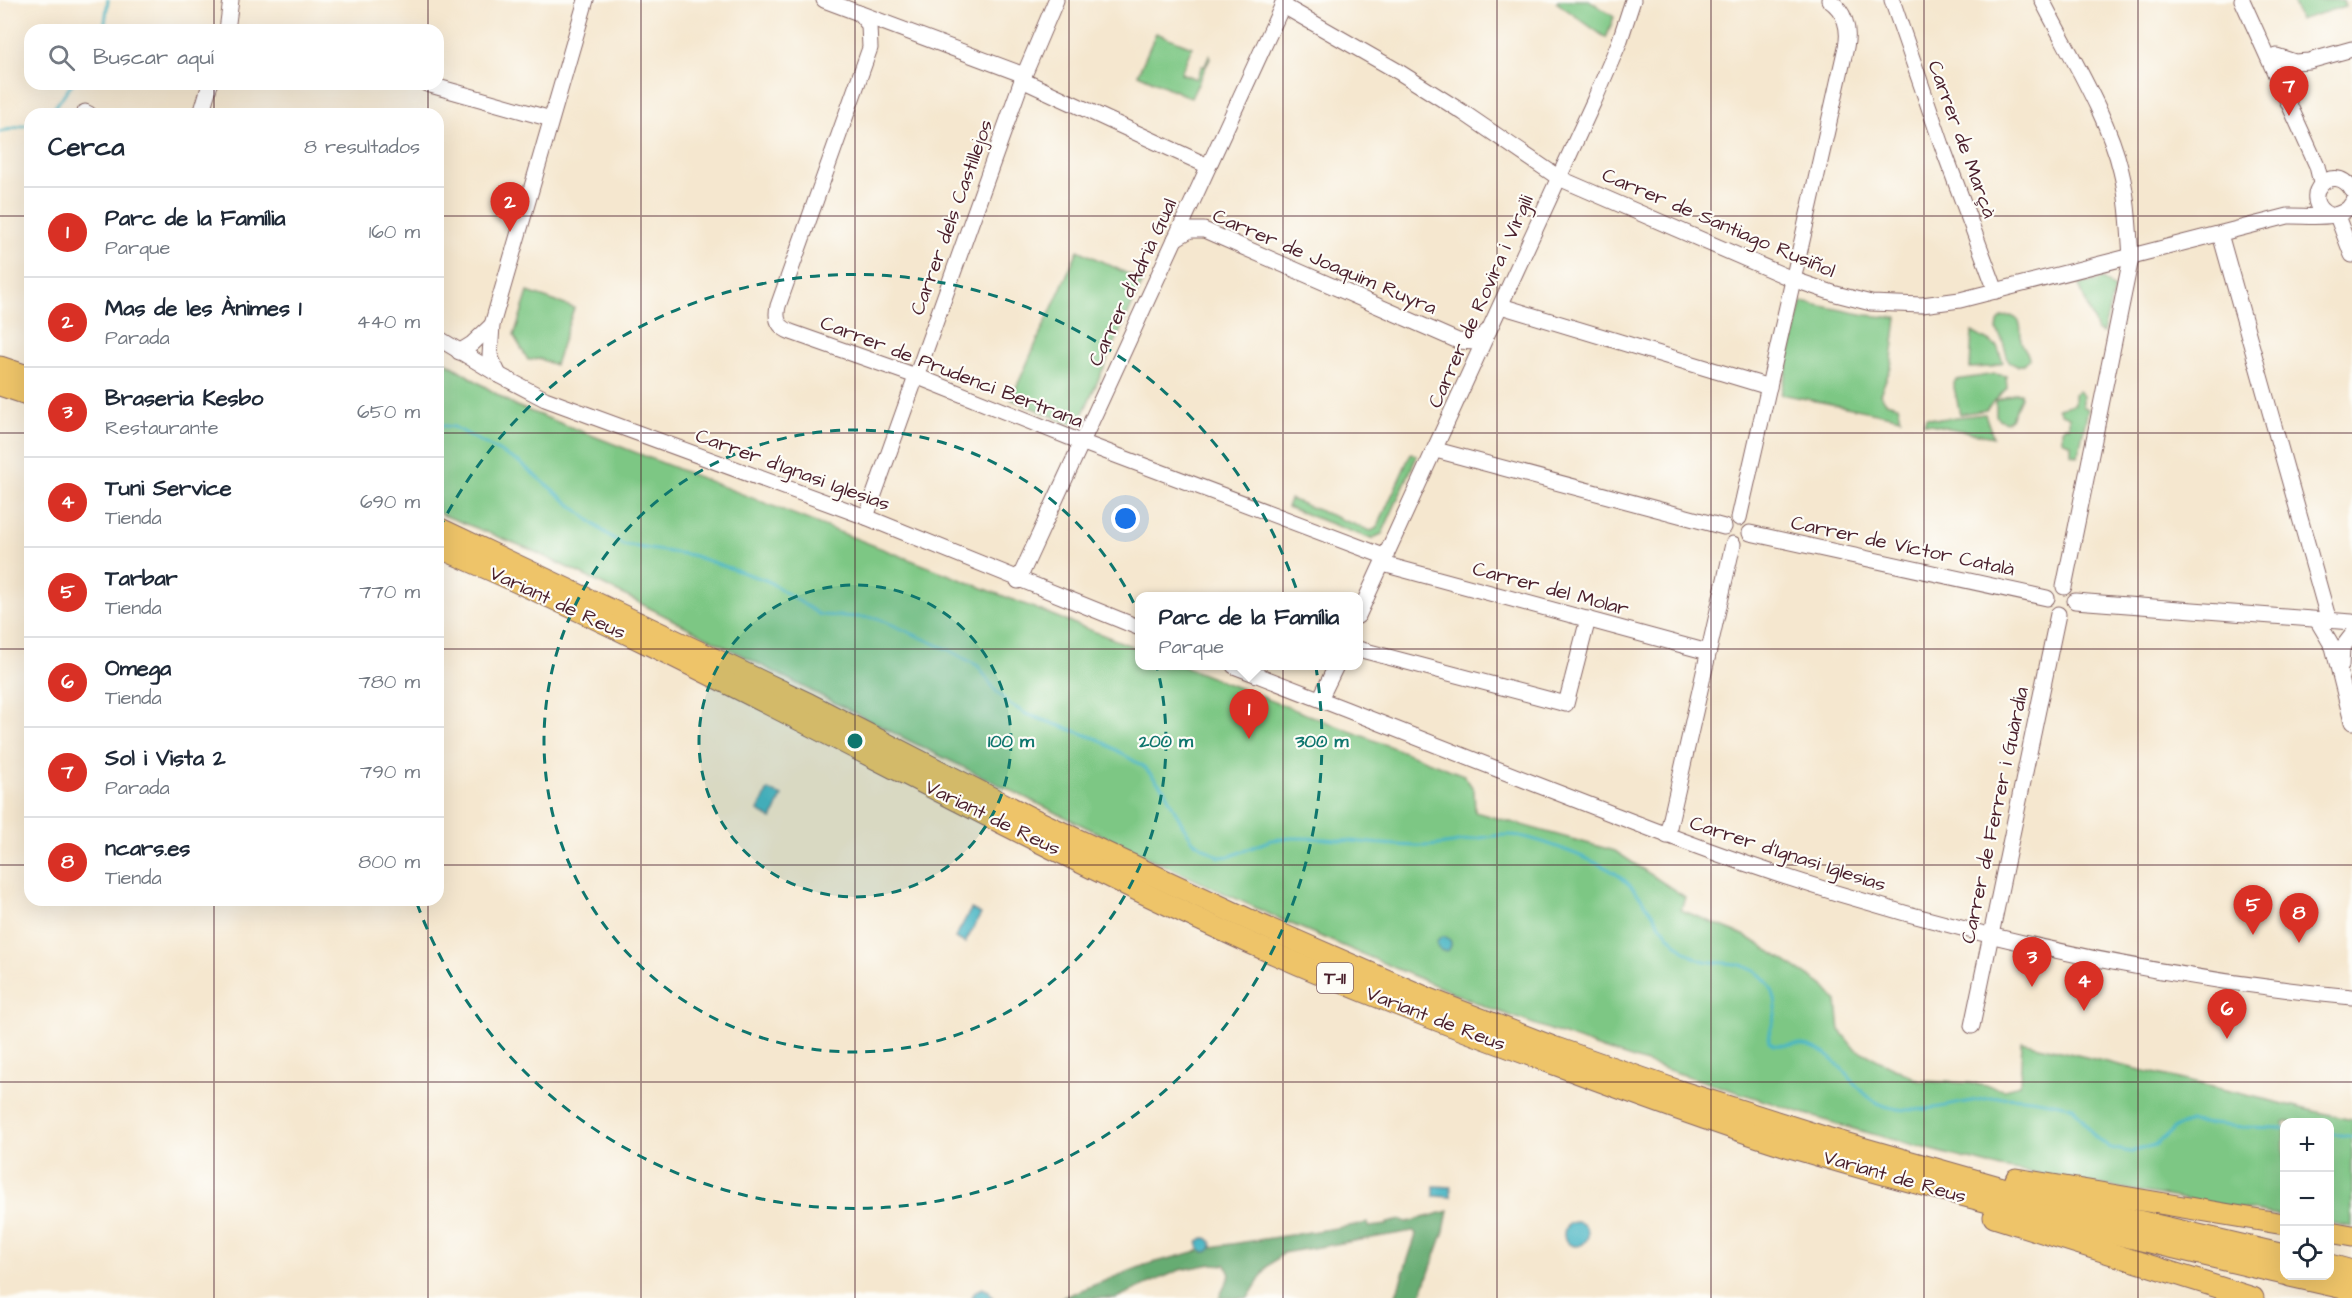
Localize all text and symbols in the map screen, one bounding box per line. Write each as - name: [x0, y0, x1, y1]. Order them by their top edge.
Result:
- search box: [24, 24, 444, 90]
- icon: search: [45, 41, 78, 74]
- text: Buscar aquí: [93, 42, 214, 73]
- street label: Carrer de Marçà: [1921, 57, 2004, 222]
- pin: 7: [2270, 66, 2308, 116]
- street label: Carrer dels Castillejos: [904, 116, 1000, 319]
- text: Cerca: [48, 129, 125, 165]
- text: 8 resultados: [304, 133, 420, 161]
- street label: Carrer de Santiago Rusiñol: [1597, 161, 1840, 286]
- pin: 2: [490, 182, 530, 232]
- street label: Carrer de Rovira i Virgili: [1421, 190, 1542, 413]
- street label: Carrer d'Adrià Gual: [1082, 194, 1184, 371]
- street label: Carrer de Joaquim Ruyra: [1208, 202, 1441, 323]
- text: Parc de la Família: [105, 203, 285, 234]
- text: 1: [66, 218, 69, 246]
- text: 160 m: [369, 218, 420, 246]
- text: Parque: [105, 234, 170, 262]
- text: Mas de les Ànimes 1: [105, 293, 302, 324]
- text: 2: [62, 308, 73, 336]
- text: 440 m: [357, 308, 420, 336]
- street label: Carrer de Prudenci Bertrana: [816, 309, 1087, 435]
- text: Parada: [105, 324, 170, 352]
- text: Braseria Kesbo: [105, 383, 263, 414]
- text: 3: [62, 398, 73, 426]
- text: 650 m: [357, 398, 420, 426]
- text: Restaurante: [105, 414, 219, 442]
- street label: Carrer d'Ignasi Iglesias: [691, 422, 894, 519]
- text: Tuni Service: [105, 473, 232, 504]
- text: 4: [61, 488, 74, 516]
- text: 690 m: [360, 488, 420, 516]
- text: Tienda: [105, 504, 162, 532]
- your location: [1111, 504, 1140, 533]
- street label: Carrer de Víctor Català: [1788, 509, 2017, 583]
- street label: Carrer del Molar: [1470, 555, 1632, 623]
- street label: Variant de Reus: [485, 559, 630, 647]
- text: Tarbar: [105, 563, 178, 594]
- text: 5: [60, 578, 75, 606]
- text: 770 m: [359, 578, 420, 606]
- popup: [1135, 592, 1363, 670]
- text: Tienda: [105, 594, 162, 622]
- text: Parc de la Família: [1159, 602, 1339, 633]
- text: Parque: [1159, 633, 1224, 661]
- text: Omega: [105, 653, 171, 684]
- text: 6: [61, 668, 74, 696]
- text: 780 m: [359, 668, 420, 696]
- text: Tienda: [105, 684, 162, 712]
- street label: Carrer de Ferrer i Guàrdia: [1954, 684, 2036, 946]
- pin: 1: [1230, 690, 1268, 739]
- text: 100 m: [988, 729, 1035, 754]
- text: 200 m: [1138, 729, 1194, 754]
- text: 300 m: [1294, 729, 1350, 754]
- centre of rings: [845, 731, 865, 751]
- text: Sol i Vista 2: [105, 743, 226, 774]
- text: 7: [61, 758, 74, 786]
- text: 790 m: [360, 758, 420, 786]
- street label: Variant de Reus: [920, 773, 1065, 863]
- text: Parada: [105, 774, 170, 802]
- street label: Carrer d'Ignasi Iglesias: [1686, 809, 1889, 900]
- text: ncars.es: [105, 833, 190, 864]
- text: 8: [61, 848, 74, 876]
- text: 800 m: [358, 848, 420, 876]
- text: Tienda: [105, 864, 162, 892]
- pin: 5: [2234, 886, 2272, 935]
- pin: 8: [2280, 894, 2318, 943]
- pin: 3: [2012, 938, 2052, 987]
- pin: 4: [2064, 962, 2104, 1011]
- road number: T-11: [1317, 963, 1353, 993]
- street label: Variant de Reus: [1362, 979, 1509, 1058]
- pin: 6: [2208, 990, 2246, 1039]
- map controls: [2280, 1118, 2334, 1280]
- button: +: [2280, 1118, 2334, 1172]
- street label: Variant de Reus: [1820, 1143, 1969, 1211]
- button: −: [2280, 1172, 2334, 1226]
- button: locate: [2280, 1226, 2334, 1280]

